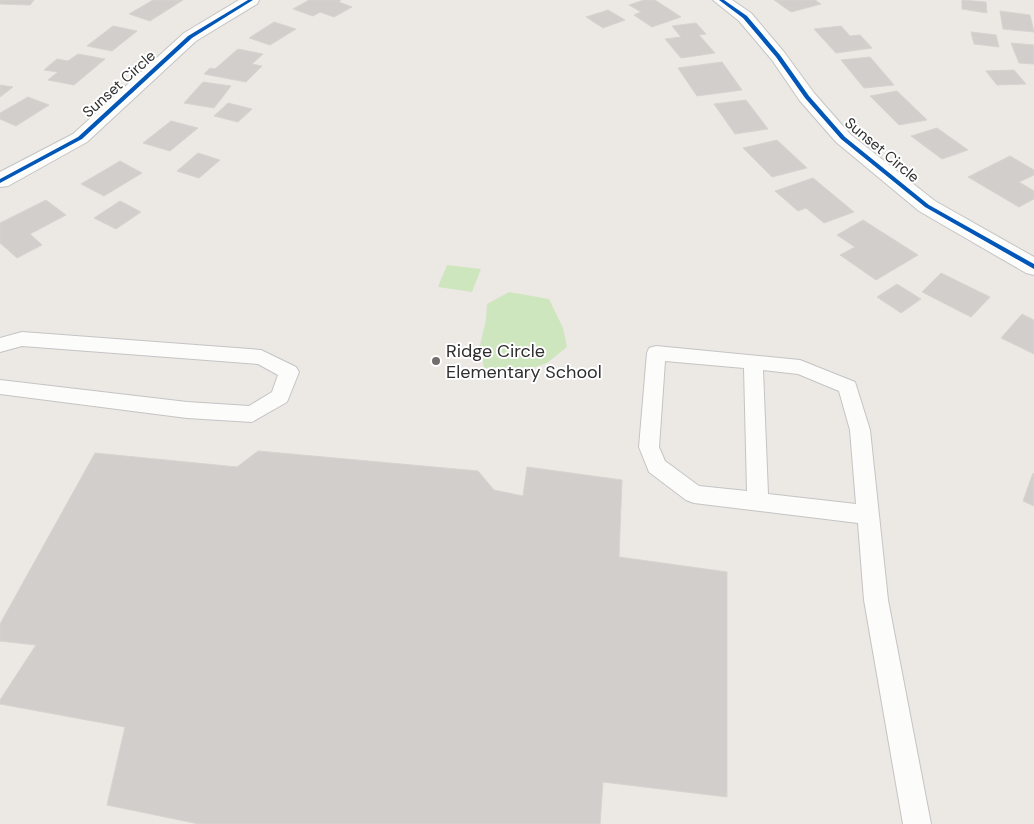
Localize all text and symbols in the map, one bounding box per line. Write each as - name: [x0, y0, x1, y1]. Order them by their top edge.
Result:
- street label: Sunset Circle: [78, 46, 160, 122]
- street label: Sunset Circle: [840, 113, 924, 187]
- place label: Ridge Circle Elementary School: [446, 339, 602, 384]
- marker: Ridge Circle Elementary School: [430, 355, 442, 367]

